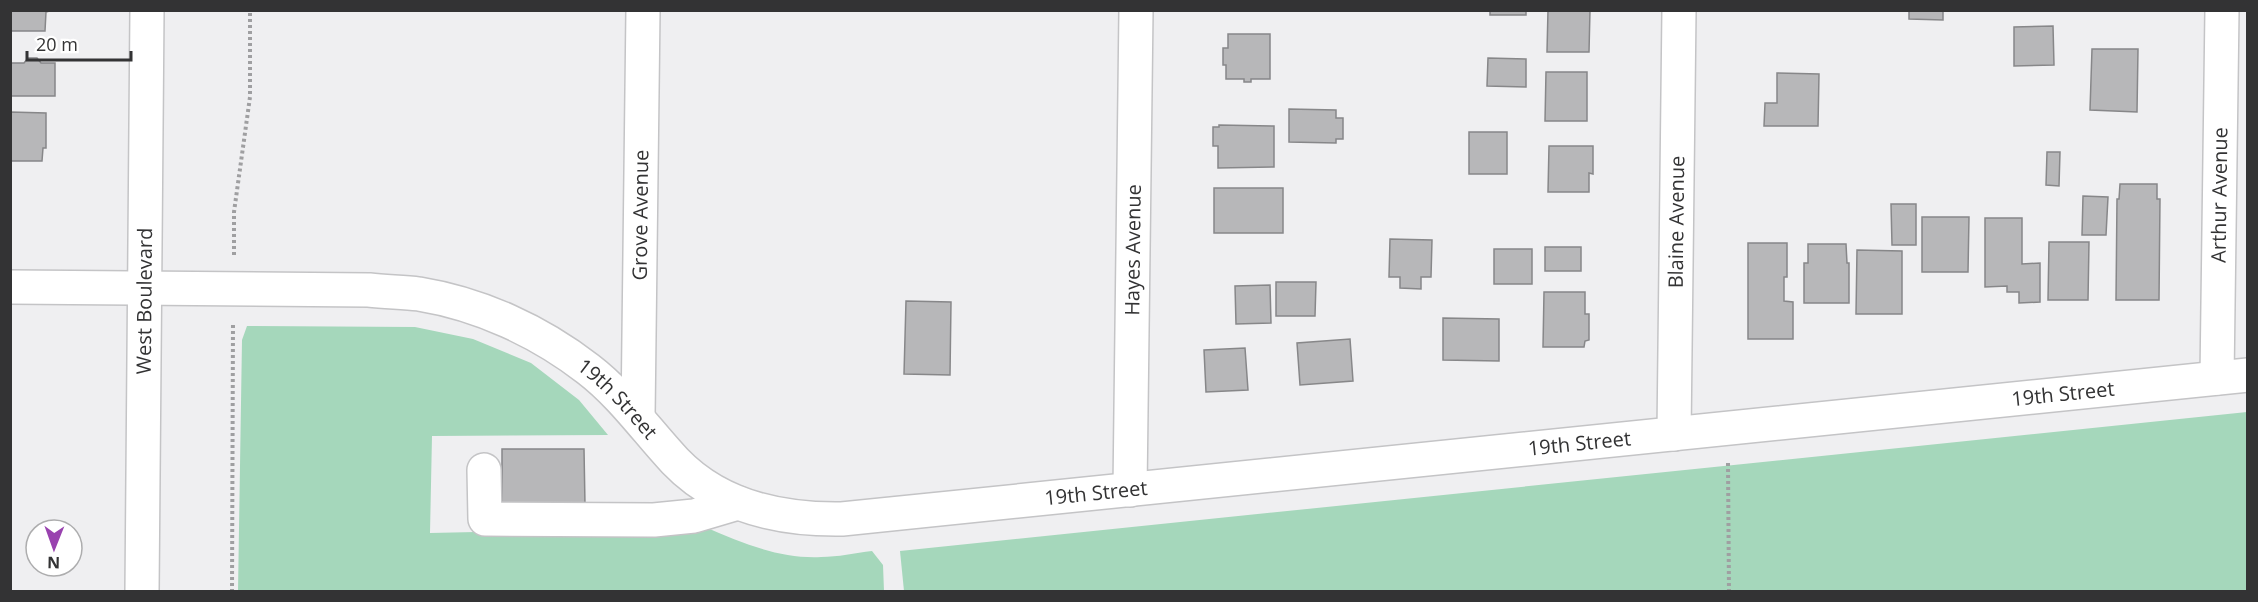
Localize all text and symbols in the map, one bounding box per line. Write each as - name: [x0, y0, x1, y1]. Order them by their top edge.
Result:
- scale bar: [27, 24, 130, 62]
- text: 20 m: [36, 32, 78, 56]
- street label: Arthur Avenue: [2205, 127, 2233, 263]
- street label: Grove Avenue: [626, 149, 654, 281]
- street label: Blaine Avenue: [1662, 156, 1690, 288]
- street label: Hayes Avenue: [1118, 184, 1147, 316]
- street label: West Boulevard: [130, 228, 158, 374]
- street label: 19th Street: [572, 352, 664, 445]
- street label: 19th Street: [2010, 375, 2116, 412]
- street label: 19th Street: [1527, 424, 1632, 462]
- street label: 19th Street: [1043, 474, 1149, 511]
- north arrow: [24, 518, 84, 578]
- text: N: [47, 552, 60, 574]

